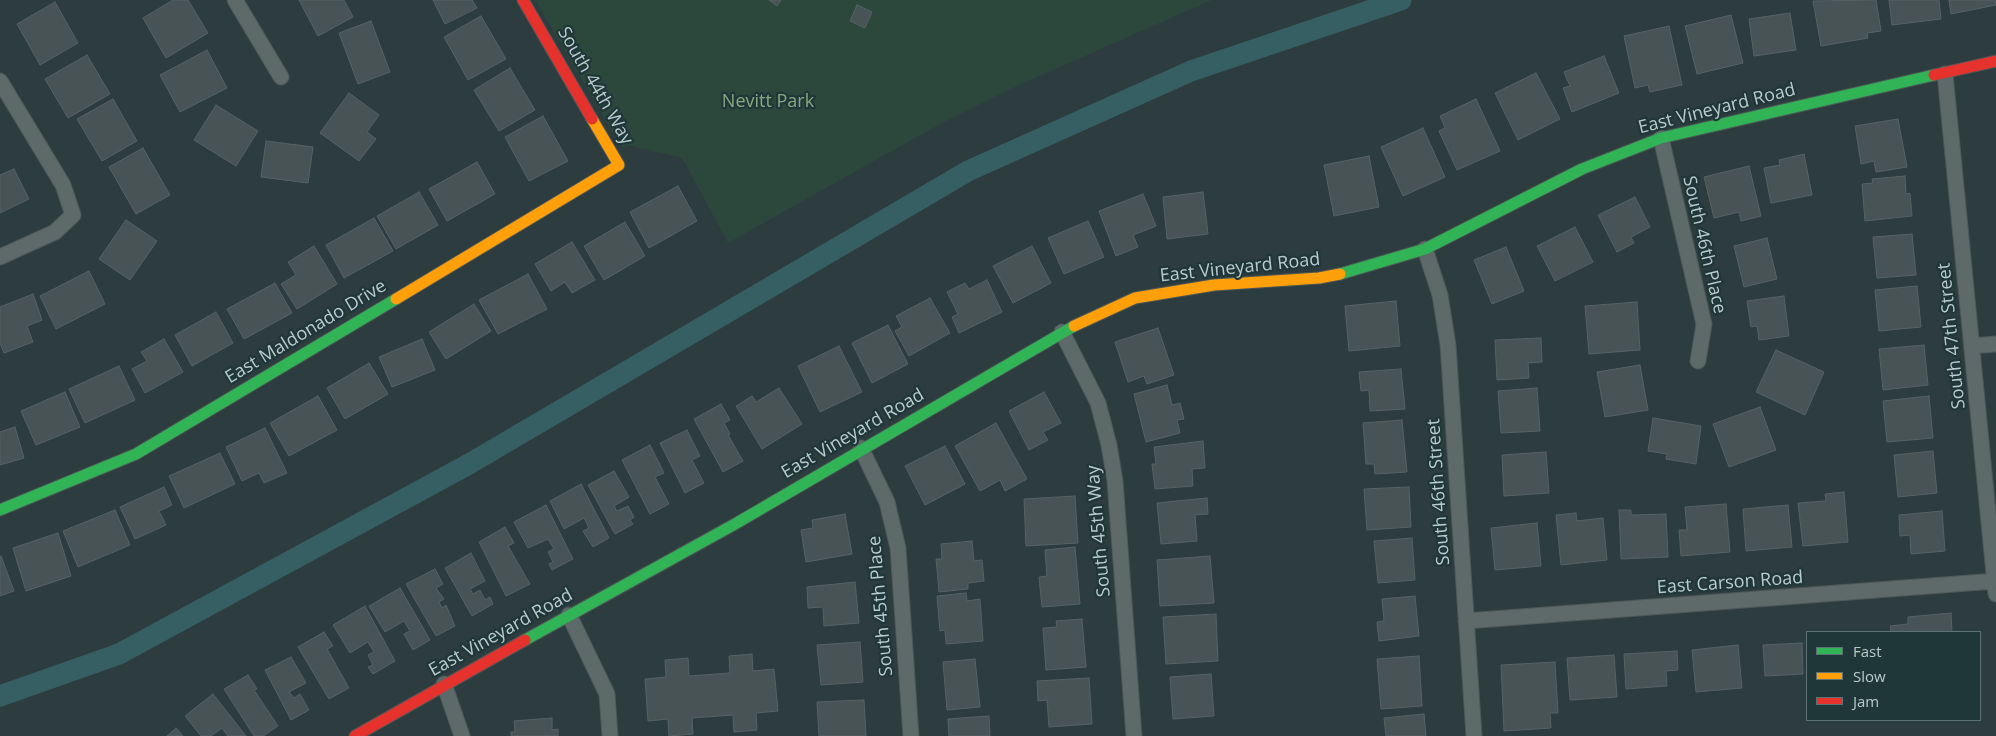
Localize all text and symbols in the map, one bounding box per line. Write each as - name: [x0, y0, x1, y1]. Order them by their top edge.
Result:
- street label: South 44th Way: [553, 23, 637, 149]
- street label: East Vineyard Road: [1636, 79, 1798, 139]
- park label: Nevitt Park: [722, 91, 814, 113]
- street label: South 46th Place: [1678, 174, 1730, 316]
- street label: East Vineyard Road: [1159, 249, 1321, 287]
- street label: South 47th Street: [1934, 262, 1970, 410]
- street label: East Maldonado Drive: [222, 275, 390, 389]
- street label: East Vineyard Road: [778, 384, 928, 484]
- street label: South 46th Street: [1423, 418, 1455, 566]
- street label: South 45th Way: [1082, 464, 1116, 598]
- street label: South 45th Place: [864, 535, 898, 677]
- street label: East Carson Road: [1656, 567, 1804, 599]
- street label: East Vineyard Road: [425, 584, 577, 682]
- legend: [1806, 631, 1981, 721]
- text: Fast: [1853, 641, 1882, 661]
- text: Slow: [1853, 666, 1886, 686]
- text: Jam: [1853, 691, 1879, 711]

